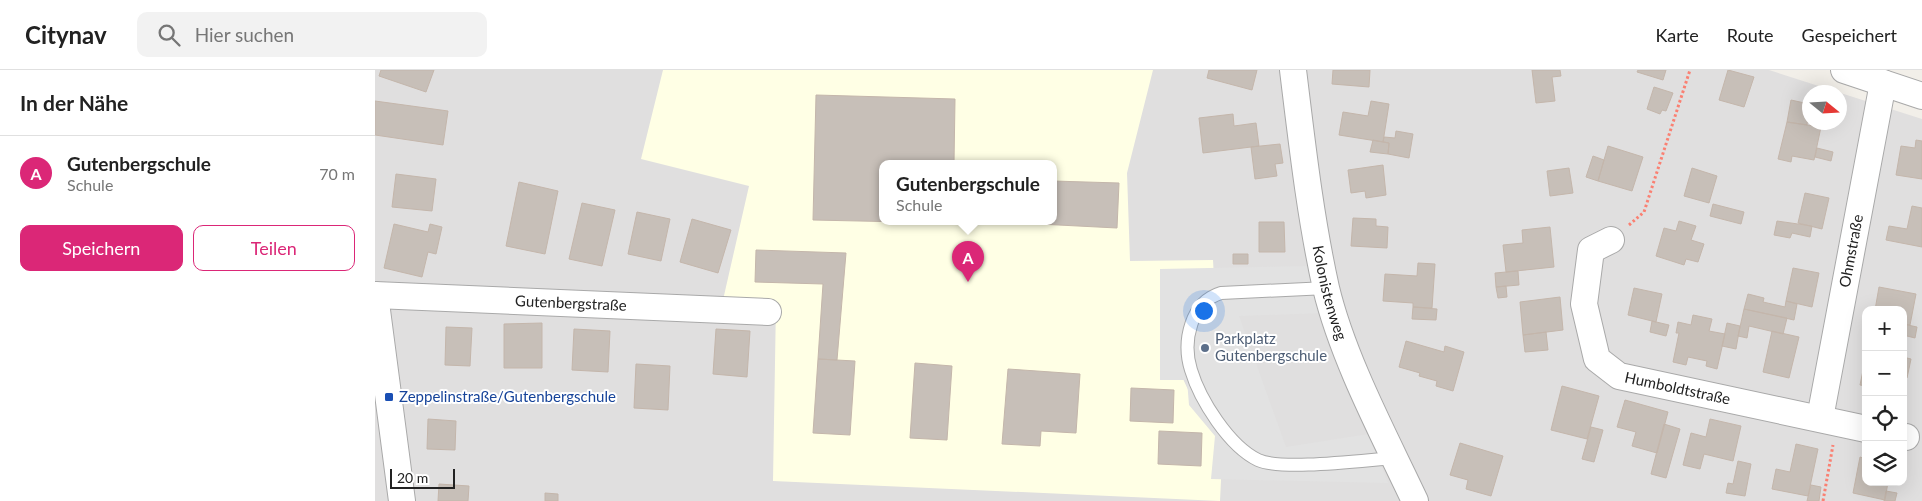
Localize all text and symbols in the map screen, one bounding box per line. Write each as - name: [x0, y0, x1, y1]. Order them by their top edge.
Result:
- search box: [137, 12, 487, 57]
- text: Citynav: [25, 20, 107, 49]
- icon: search: [155, 21, 183, 49]
- text: Hier suchen: [195, 23, 294, 46]
- text: Karte: [1655, 24, 1699, 46]
- text: Route: [1727, 24, 1774, 46]
- text: Gespeichert: [1802, 24, 1897, 46]
- north arrow: [1802, 85, 1847, 130]
- text: In der Nähe: [20, 90, 128, 115]
- text: Gutenbergschule: [67, 152, 211, 175]
- popup: [879, 160, 1057, 225]
- text: A: [30, 164, 42, 183]
- text: 70 m: [319, 164, 355, 183]
- text: Gutenbergschule: [896, 172, 1040, 195]
- text: Schule: [67, 175, 113, 194]
- text: Schule: [896, 195, 942, 214]
- street label: Ohmstraße: [1835, 213, 1866, 289]
- button: Speichern: [20, 225, 183, 271]
- button: Teilen: [193, 225, 355, 271]
- pin: A: [952, 241, 984, 282]
- street label: Kolonistenweg: [1310, 244, 1351, 343]
- street label: Gutenbergstraße: [515, 291, 627, 314]
- your location: [1191, 298, 1217, 324]
- map controls: [1862, 306, 1907, 486]
- button: +: [1862, 306, 1907, 351]
- place label: Parkplatz Gutenbergschule: [1215, 329, 1327, 364]
- marker: Parkplatz Gutenbergschule: [1199, 342, 1211, 354]
- button: −: [1862, 351, 1907, 396]
- street label: Humboldtstraße: [1623, 367, 1732, 408]
- place label: Zeppelinstraße/Gutenbergschule: [399, 387, 616, 405]
- marker: Zeppelinstraße/Gutenbergschule: [383, 391, 395, 403]
- button: locate: [1862, 396, 1907, 441]
- button: layers: [1862, 441, 1907, 486]
- scale bar: [390, 466, 455, 489]
- text: 20 m: [397, 469, 428, 486]

